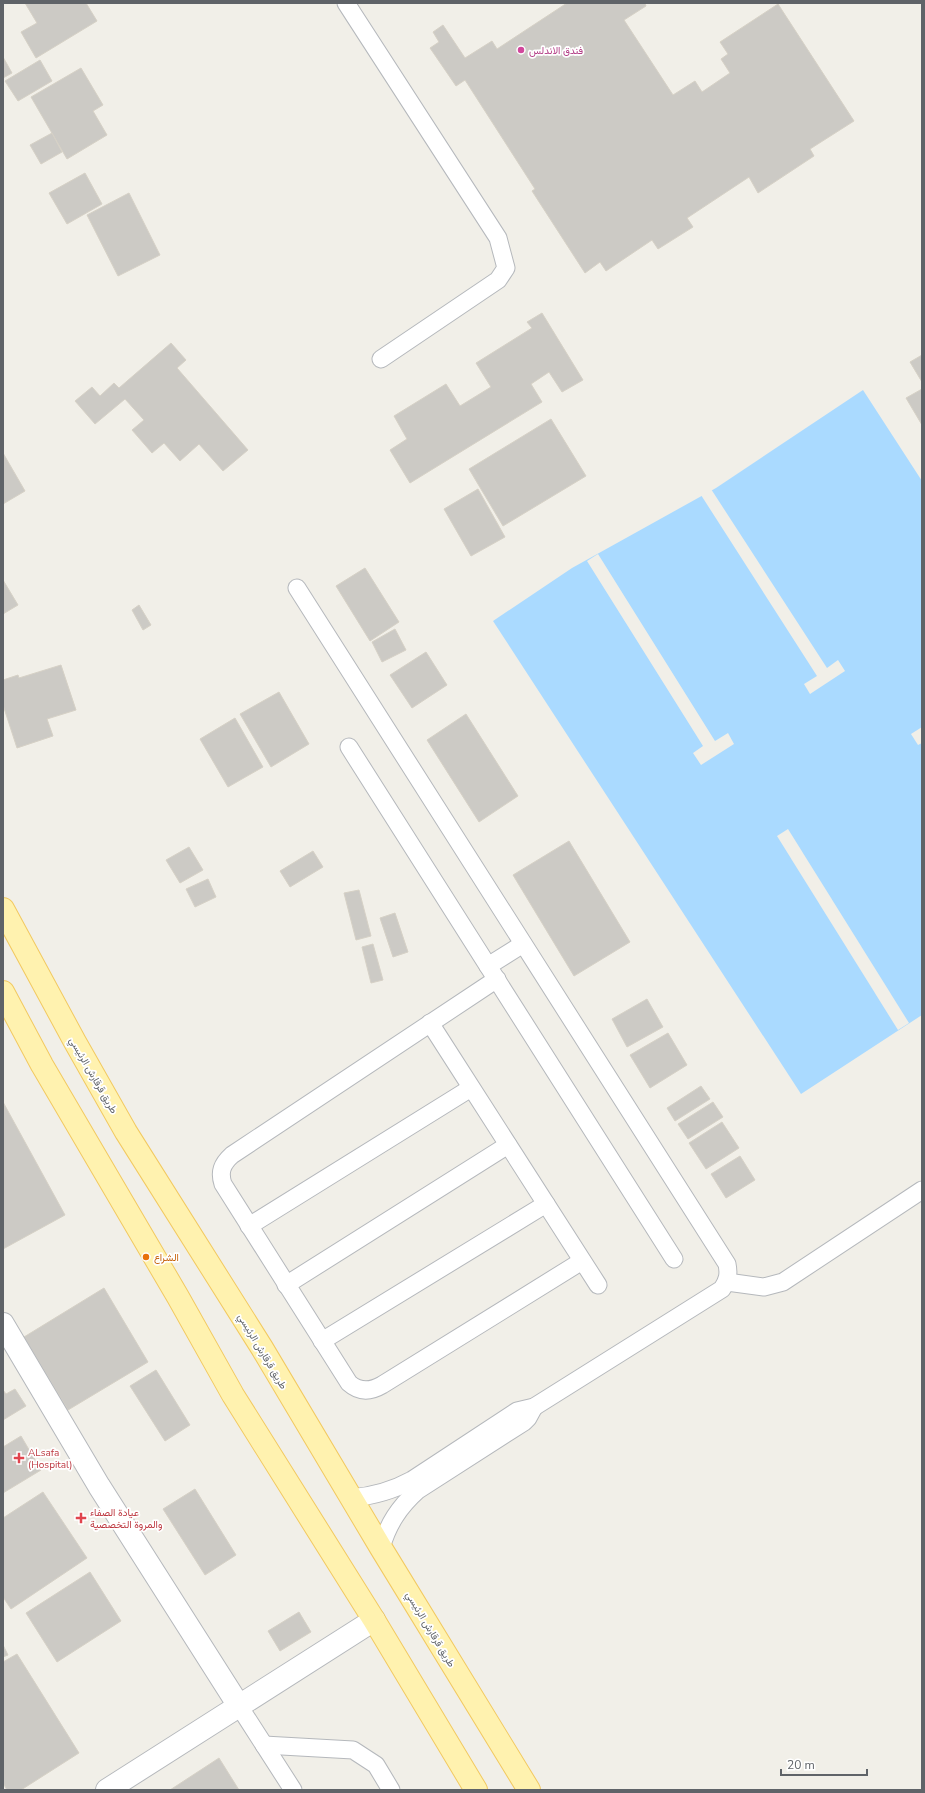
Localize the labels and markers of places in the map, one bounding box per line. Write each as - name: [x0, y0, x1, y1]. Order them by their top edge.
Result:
- place label: فندق الاندلس: [529, 44, 584, 58]
- marker: فندق الاندلس: [516, 45, 526, 55]
- place label: الشراع: [154, 1251, 179, 1265]
- marker: الشراع: [141, 1252, 151, 1262]
- place label: ALsafa (Hospital): [28, 1446, 73, 1472]
- marker: ALsafa (Hospital): [13, 1452, 25, 1464]
- place label: عيادة الصفاء والمروة التخصصية: [90, 1506, 162, 1532]
- marker: عيادة الصفاء والمروة التخصصية: [75, 1512, 87, 1524]

